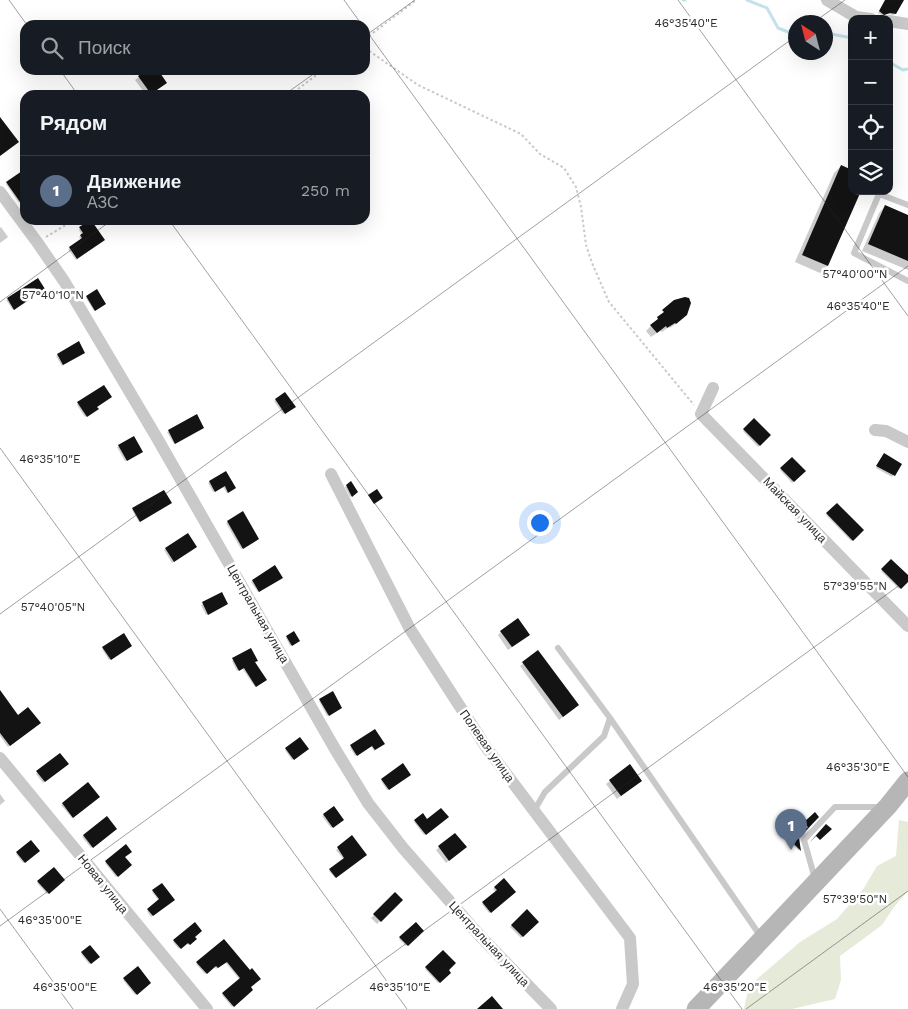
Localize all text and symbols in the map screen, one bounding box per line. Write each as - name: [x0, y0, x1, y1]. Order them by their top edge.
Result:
- north arrow: [788, 15, 833, 60]
- map controls: [848, 15, 893, 195]
- button: +: [848, 15, 893, 60]
- text: 46°35'40"E: [654, 16, 718, 30]
- search box: [20, 20, 370, 75]
- icon: search: [38, 34, 66, 62]
- text: Поиск: [78, 36, 131, 59]
- button: −: [848, 60, 893, 105]
- button: locate: [848, 105, 893, 150]
- text: Рядом: [40, 110, 107, 135]
- button: layers: [848, 150, 893, 195]
- text: Движение: [87, 170, 181, 193]
- text: 1: [53, 181, 59, 200]
- text: 250 m: [301, 181, 350, 200]
- text: АЗС: [87, 193, 119, 212]
- text: 57°40'00"N: [822, 267, 888, 281]
- text: 57°40'10"N: [22, 288, 84, 302]
- text: 46°35'40"E: [826, 299, 890, 313]
- text: 46°35'10"E: [19, 452, 81, 466]
- street label: Майская улица: [760, 474, 830, 546]
- your location: [527, 510, 553, 536]
- street label: Центральная улица: [224, 562, 292, 666]
- text: 57°39'55"N: [823, 579, 887, 593]
- text: 57°40'05"N: [21, 600, 85, 614]
- street label: Полевая улица: [457, 707, 517, 785]
- text: 46°35'30"E: [826, 760, 890, 774]
- pin: 1: [775, 809, 807, 850]
- street label: Новая улица: [75, 852, 131, 917]
- text: 57°39'50"N: [823, 892, 887, 906]
- street label: Центральная улица: [446, 899, 532, 990]
- text: 46°35'00"E: [18, 913, 83, 927]
- text: 46°35'00"E: [33, 980, 98, 994]
- text: 46°35'10"E: [369, 980, 431, 994]
- text: 46°35'20"E: [703, 980, 767, 994]

